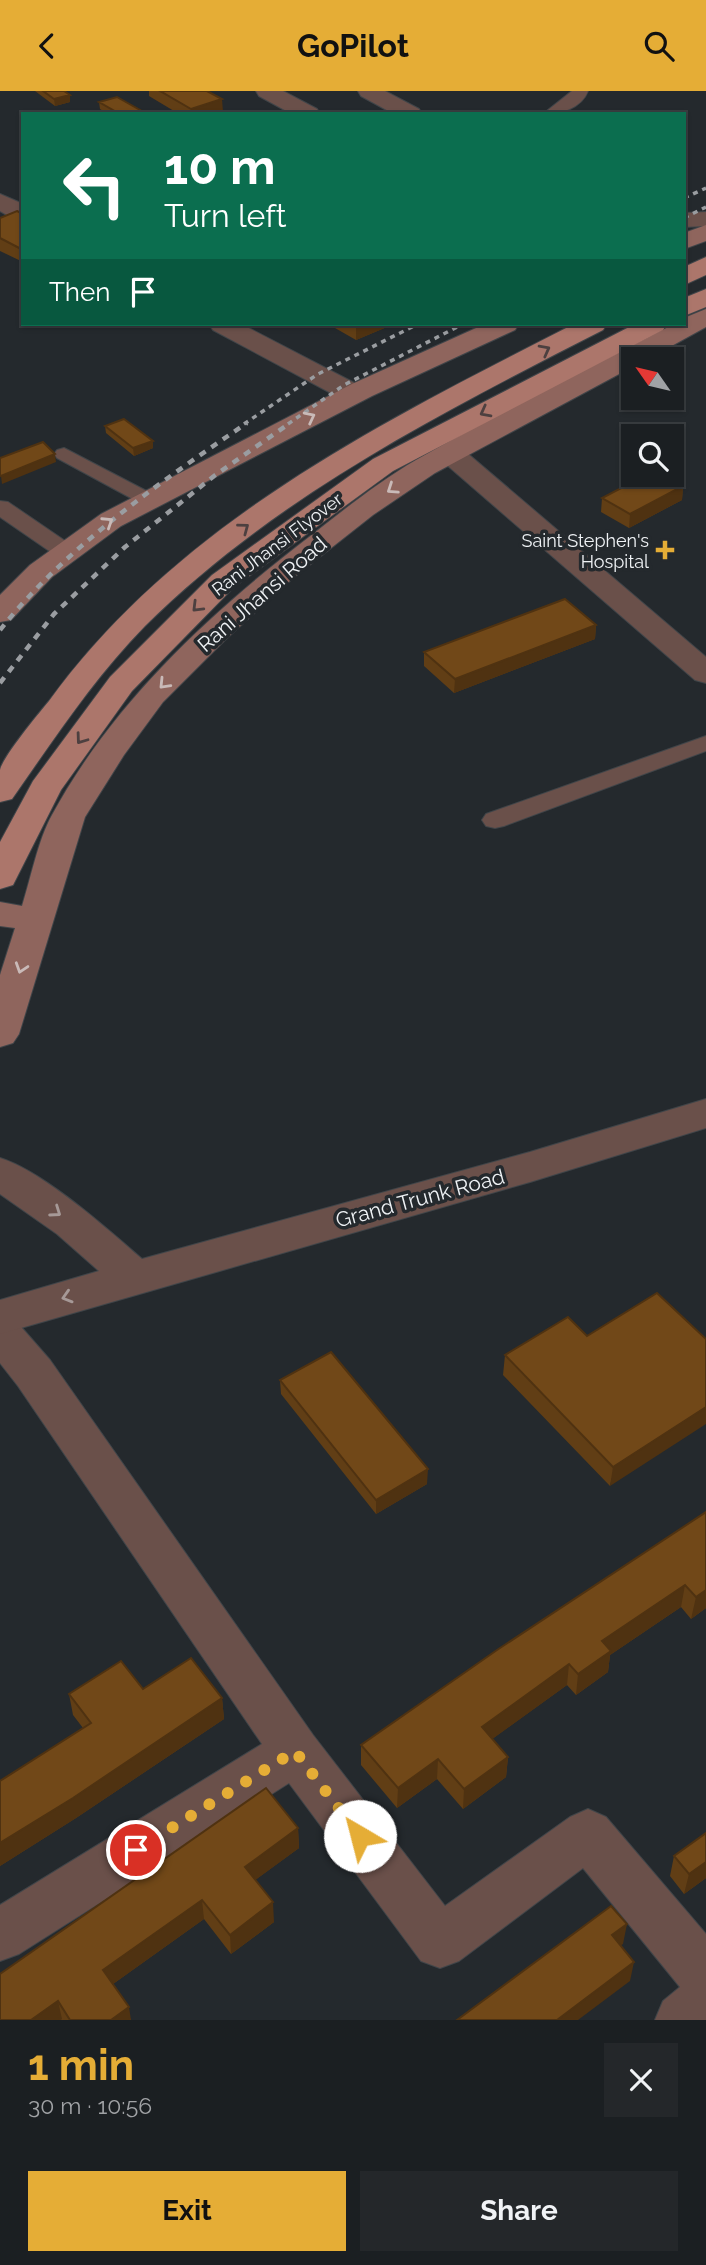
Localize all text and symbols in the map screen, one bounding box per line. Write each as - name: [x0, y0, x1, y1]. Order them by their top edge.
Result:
- icon: back: [28, 27, 66, 65]
- text: GoPilot: [297, 27, 409, 64]
- icon: search: [640, 27, 678, 65]
- text: 10 m: [164, 138, 276, 195]
- icon: left: [49, 140, 140, 231]
- text: Turn left: [164, 197, 286, 234]
- icon: arrive: [124, 273, 162, 311]
- text: Then: [49, 277, 110, 307]
- one-way arrow: [538, 345, 550, 358]
- north arrow: [621, 347, 684, 409]
- map controls: [621, 347, 684, 487]
- one-way arrow: [480, 404, 492, 417]
- one-way arrow: [303, 412, 315, 425]
- button: search: [621, 424, 684, 487]
- one-way arrow: [387, 481, 400, 493]
- street label: Rani Jhansi Flyover: [208, 488, 347, 600]
- one-way arrow: [101, 518, 114, 531]
- one-way arrow: [237, 523, 249, 536]
- place label: Saint Stephen's Hospital: [522, 530, 649, 572]
- street label: Rani Jhansi Road: [192, 531, 332, 657]
- marker: Saint Stephen's Hospital: [655, 540, 675, 560]
- one-way arrow: [192, 599, 205, 612]
- one-way arrow: [159, 676, 172, 689]
- one-way arrow: [77, 731, 89, 744]
- one-way arrow: [15, 962, 30, 974]
- street label: Grand Trunk Road: [333, 1163, 507, 1233]
- one-way arrow: [48, 1204, 61, 1216]
- one-way arrow: [62, 1288, 74, 1303]
- position arrow: [323, 1799, 397, 1873]
- pin: [106, 1820, 166, 1880]
- icon: arrive: [117, 1831, 155, 1869]
- text: 1 min: [28, 2041, 134, 2090]
- button: close: [604, 2043, 678, 2117]
- text: 30 m · 10:56: [28, 2092, 152, 2119]
- button: Exit: [28, 2171, 346, 2251]
- button: Share: [360, 2171, 678, 2251]

